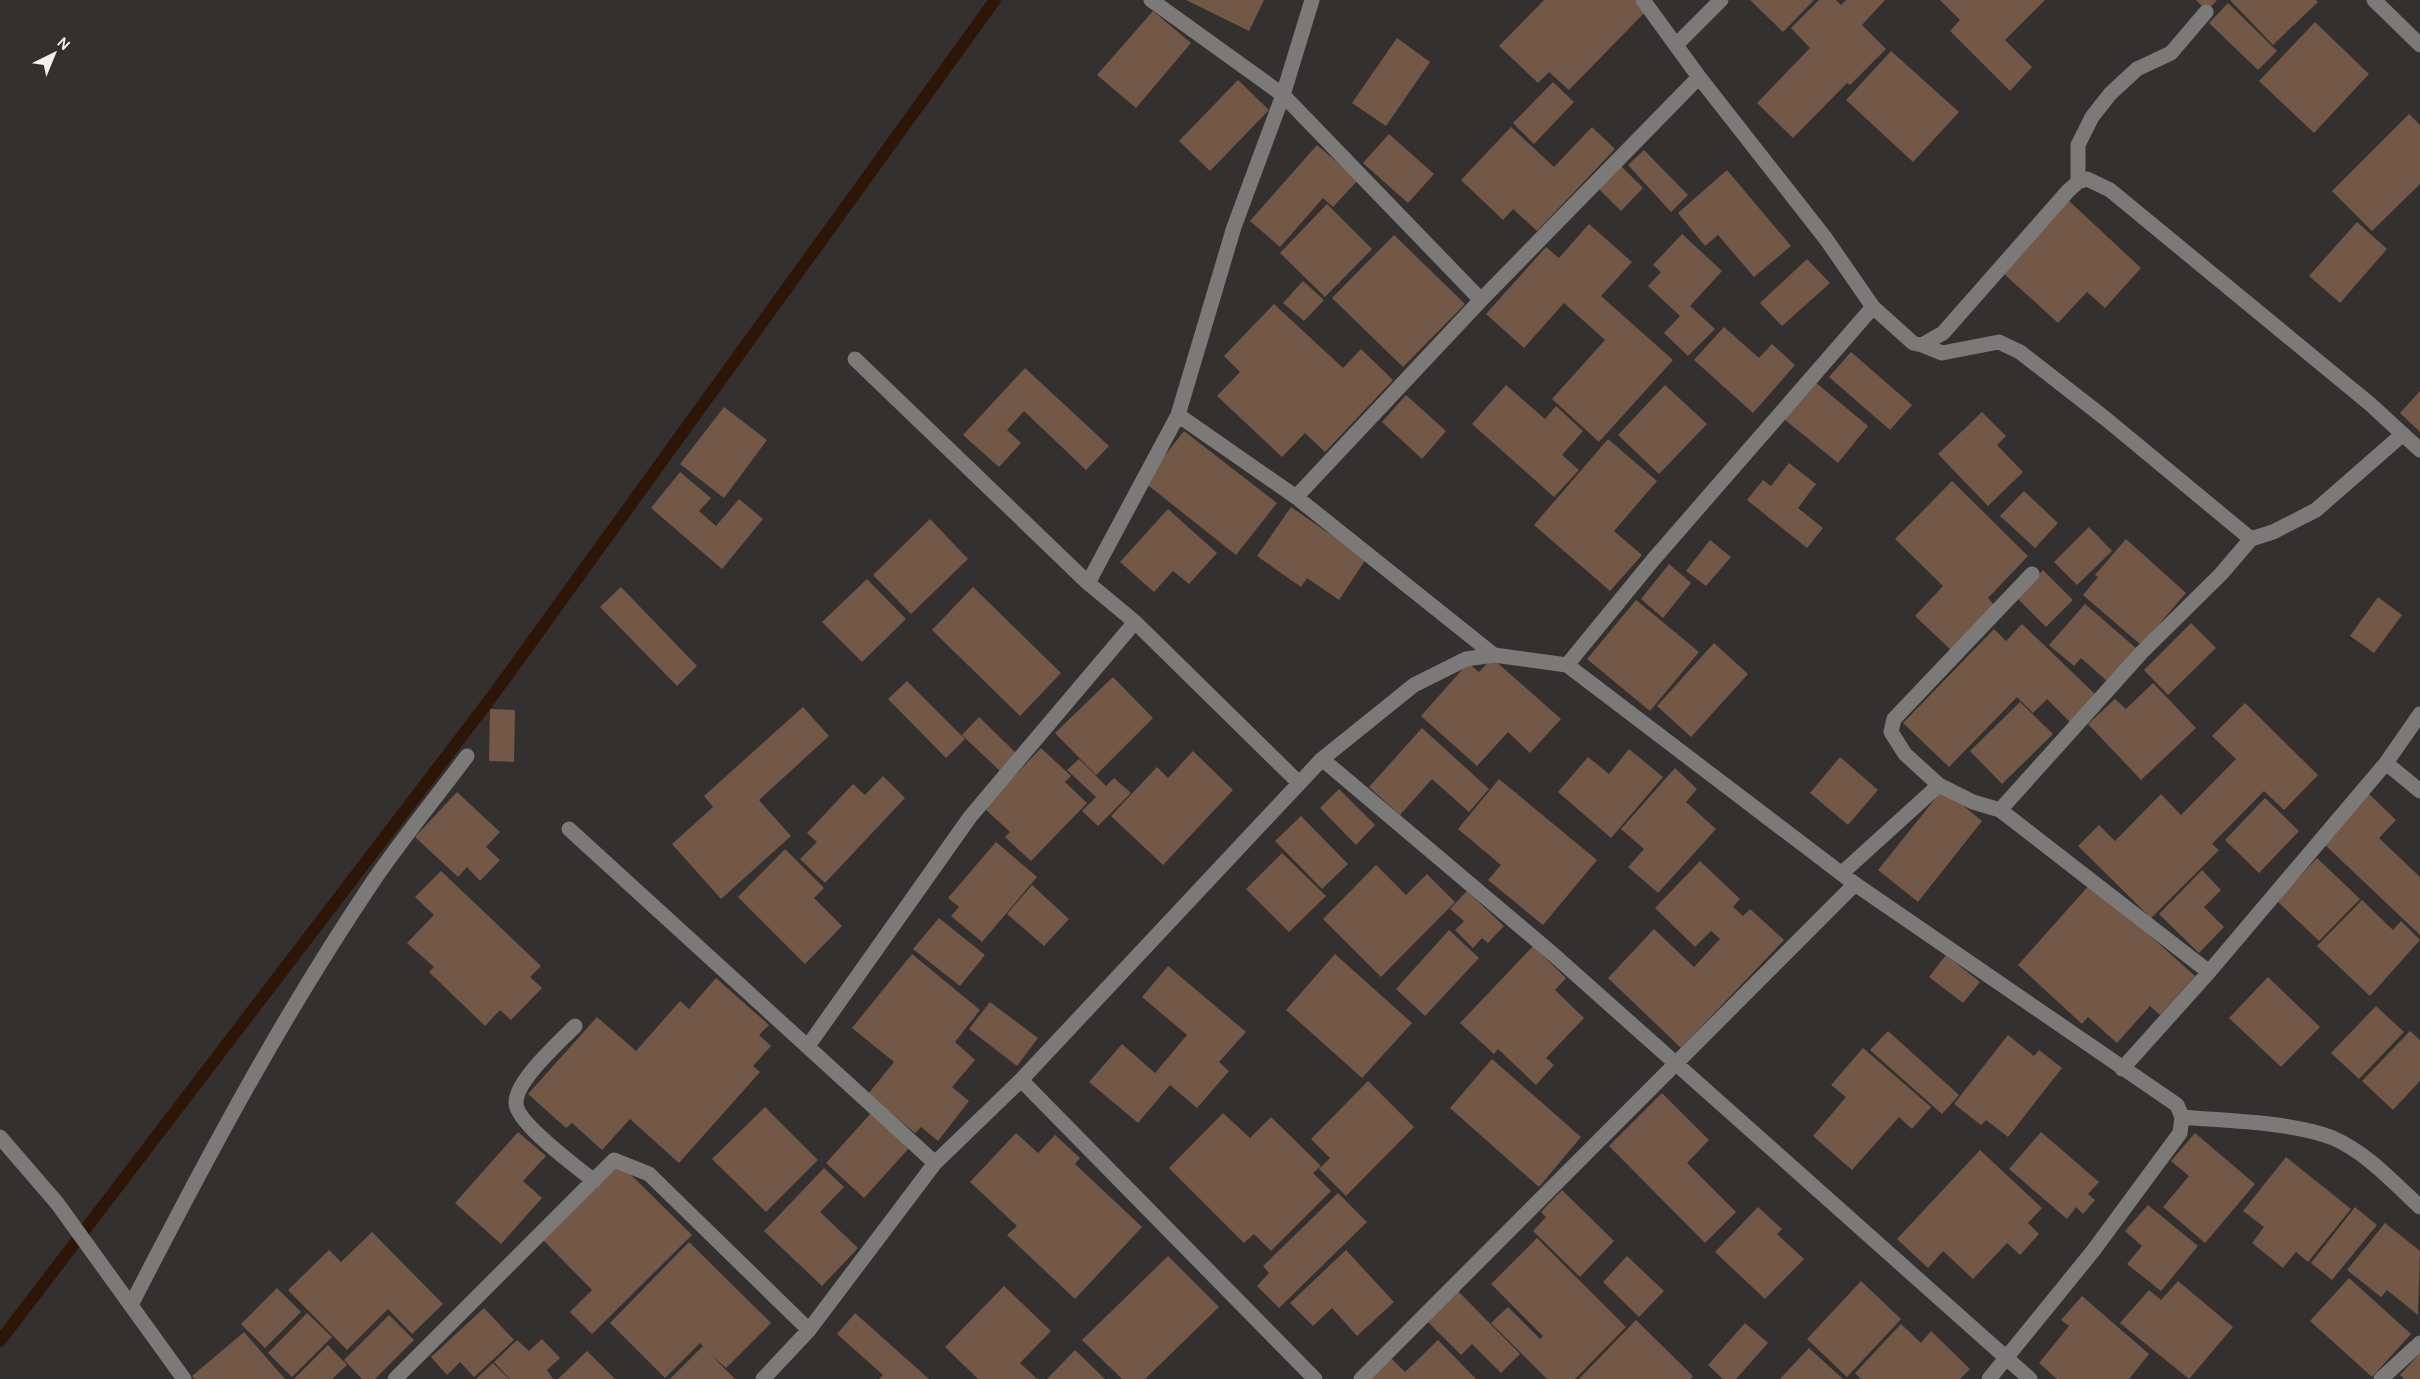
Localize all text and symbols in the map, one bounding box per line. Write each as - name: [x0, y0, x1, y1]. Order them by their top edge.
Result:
- north arrow: [24, 24, 84, 84]
- text: N: [53, 33, 75, 54]

